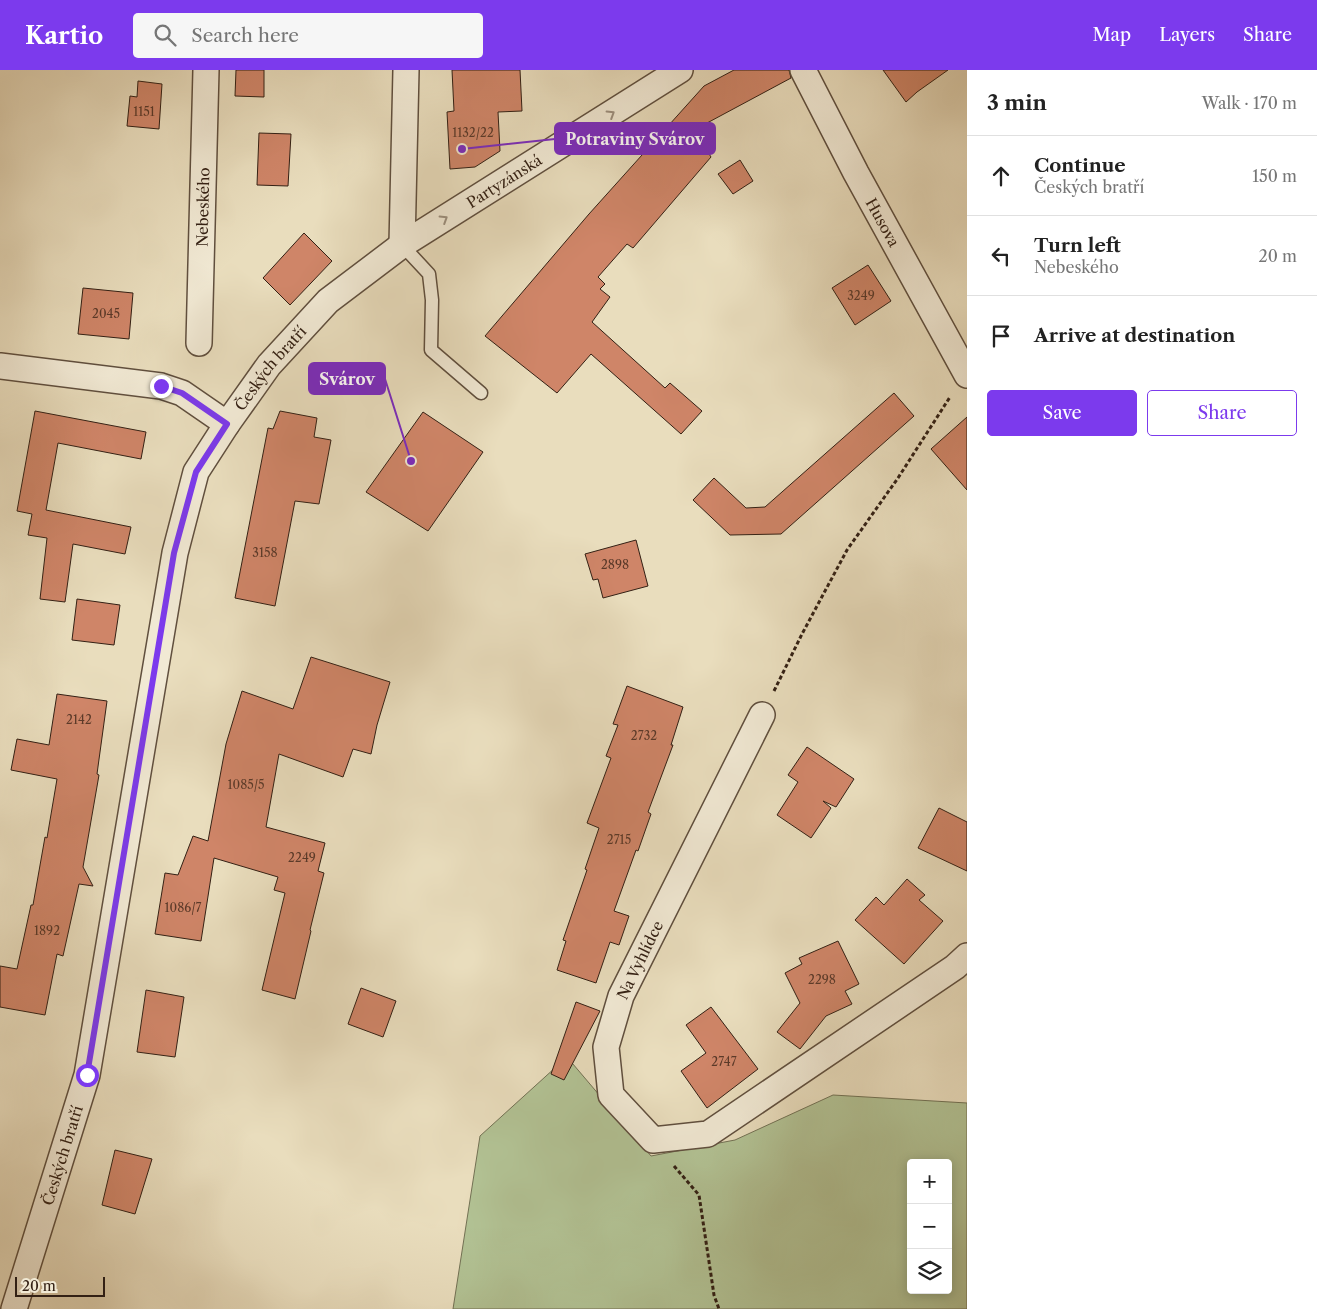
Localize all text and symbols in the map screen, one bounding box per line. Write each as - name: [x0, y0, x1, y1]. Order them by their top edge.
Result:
- search box: [133, 13, 483, 58]
- text: Kartio: [25, 21, 103, 50]
- icon: search: [151, 21, 179, 49]
- text: Search here: [191, 24, 299, 47]
- text: Map: [1093, 24, 1131, 46]
- text: Layers: [1159, 24, 1215, 46]
- text: Share: [1243, 24, 1292, 46]
- text: 3 min: [987, 90, 1047, 115]
- text: Walk · 170 m: [1202, 93, 1297, 113]
- house number: 1151: [133, 104, 155, 119]
- one-way arrow: [606, 110, 615, 120]
- callout: Potraviny Svárov: [555, 123, 715, 154]
- house number: 1132/22: [452, 125, 494, 140]
- text: Potraviny Svárov: [565, 129, 706, 149]
- street label: Partyzánská: [463, 150, 545, 212]
- text: Continue: [1034, 154, 1126, 177]
- icon: ahead: [987, 162, 1015, 190]
- text: 150 m: [1252, 166, 1297, 186]
- street label: Nebeského: [192, 167, 213, 247]
- text: Českých bratří: [1034, 177, 1144, 197]
- street label: Husova: [862, 195, 904, 250]
- one-way arrow: [438, 215, 447, 225]
- text: Turn left: [1034, 234, 1121, 257]
- icon: left: [987, 242, 1015, 270]
- text: 20 m: [1258, 246, 1297, 266]
- text: Nebeského: [1034, 257, 1119, 277]
- house number: 3249: [847, 288, 875, 303]
- house number: 2045: [92, 306, 120, 321]
- street label: Českých bratří: [230, 321, 310, 414]
- icon: arrive: [987, 322, 1015, 350]
- text: Arrive at destination: [1034, 324, 1235, 347]
- callout: Svárov: [309, 363, 385, 394]
- text: Svárov: [319, 369, 376, 389]
- route end: [150, 375, 173, 398]
- button: Save: [987, 390, 1137, 436]
- button: Share: [1147, 390, 1297, 436]
- house number: 3158: [252, 545, 278, 560]
- house number: 2898: [601, 557, 629, 572]
- house number: 2142: [66, 712, 92, 727]
- house number: 2732: [631, 728, 657, 743]
- house number: 1085/5: [228, 777, 264, 792]
- house number: 2715: [607, 832, 631, 847]
- house number: 2249: [288, 850, 316, 865]
- house number: 1086/7: [164, 900, 202, 915]
- street label: Na Vyhlídce: [613, 918, 667, 1002]
- house number: 1892: [34, 923, 60, 938]
- house number: 2298: [808, 972, 836, 987]
- house number: 2747: [711, 1054, 737, 1069]
- route start: [76, 1064, 99, 1087]
- street label: Českých bratří: [37, 1103, 87, 1208]
- map controls: [907, 1159, 952, 1294]
- button: +: [907, 1159, 952, 1204]
- button: −: [907, 1204, 952, 1249]
- button: layers: [907, 1249, 952, 1294]
- scale bar: [15, 1274, 105, 1297]
- text: 20 m: [22, 1277, 56, 1295]

